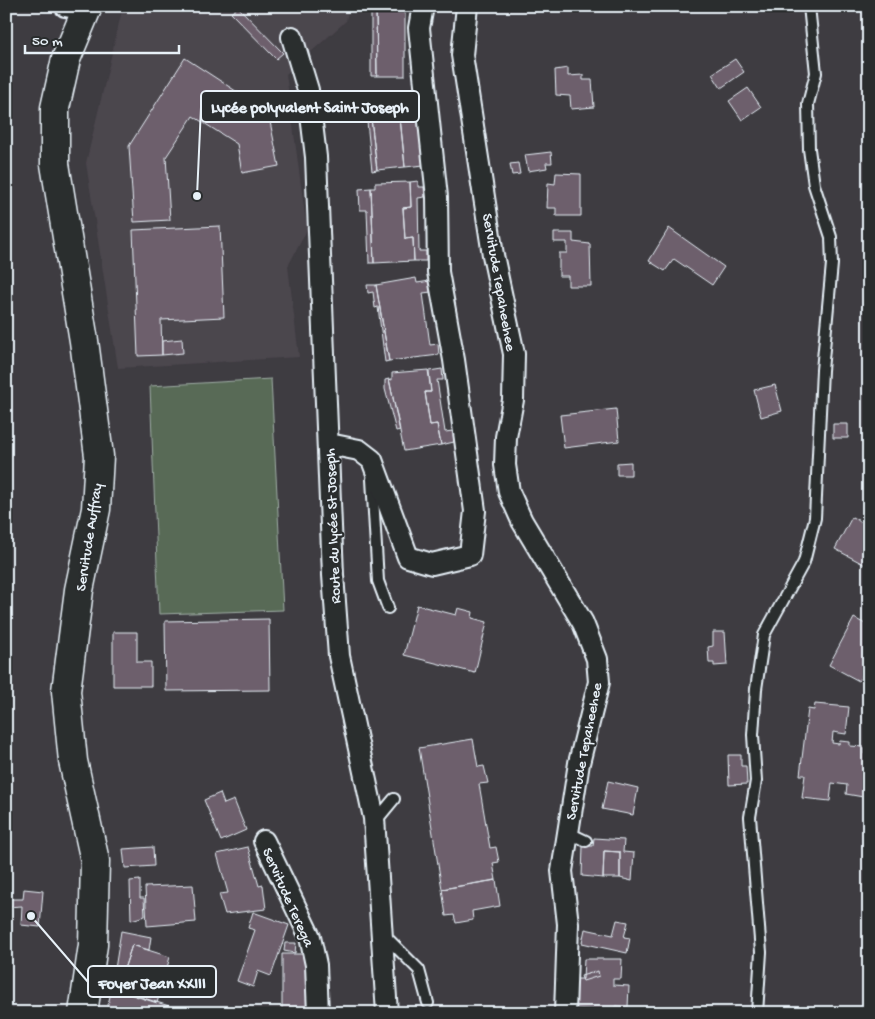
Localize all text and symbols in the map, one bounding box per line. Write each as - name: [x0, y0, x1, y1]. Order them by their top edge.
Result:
- scale bar: [25, 22, 179, 54]
- text: 50 m: [32, 33, 63, 51]
- callout: Lycée polyvalent Saint Joseph: [201, 91, 419, 122]
- text: Lycée polyvalent Saint Joseph: [211, 100, 409, 119]
- street label: Servitude Tepaheehee: [477, 212, 519, 353]
- street label: Route du lycée St Joseph: [322, 448, 346, 604]
- street label: Servitude Auffray: [73, 481, 108, 593]
- street label: Servitude Tepaheehee: [563, 681, 607, 822]
- street label: Servitude Terega: [257, 845, 317, 951]
- callout: Foyer Jean XXIII: [88, 966, 216, 997]
- text: Foyer Jean XXIII: [97, 976, 206, 995]

